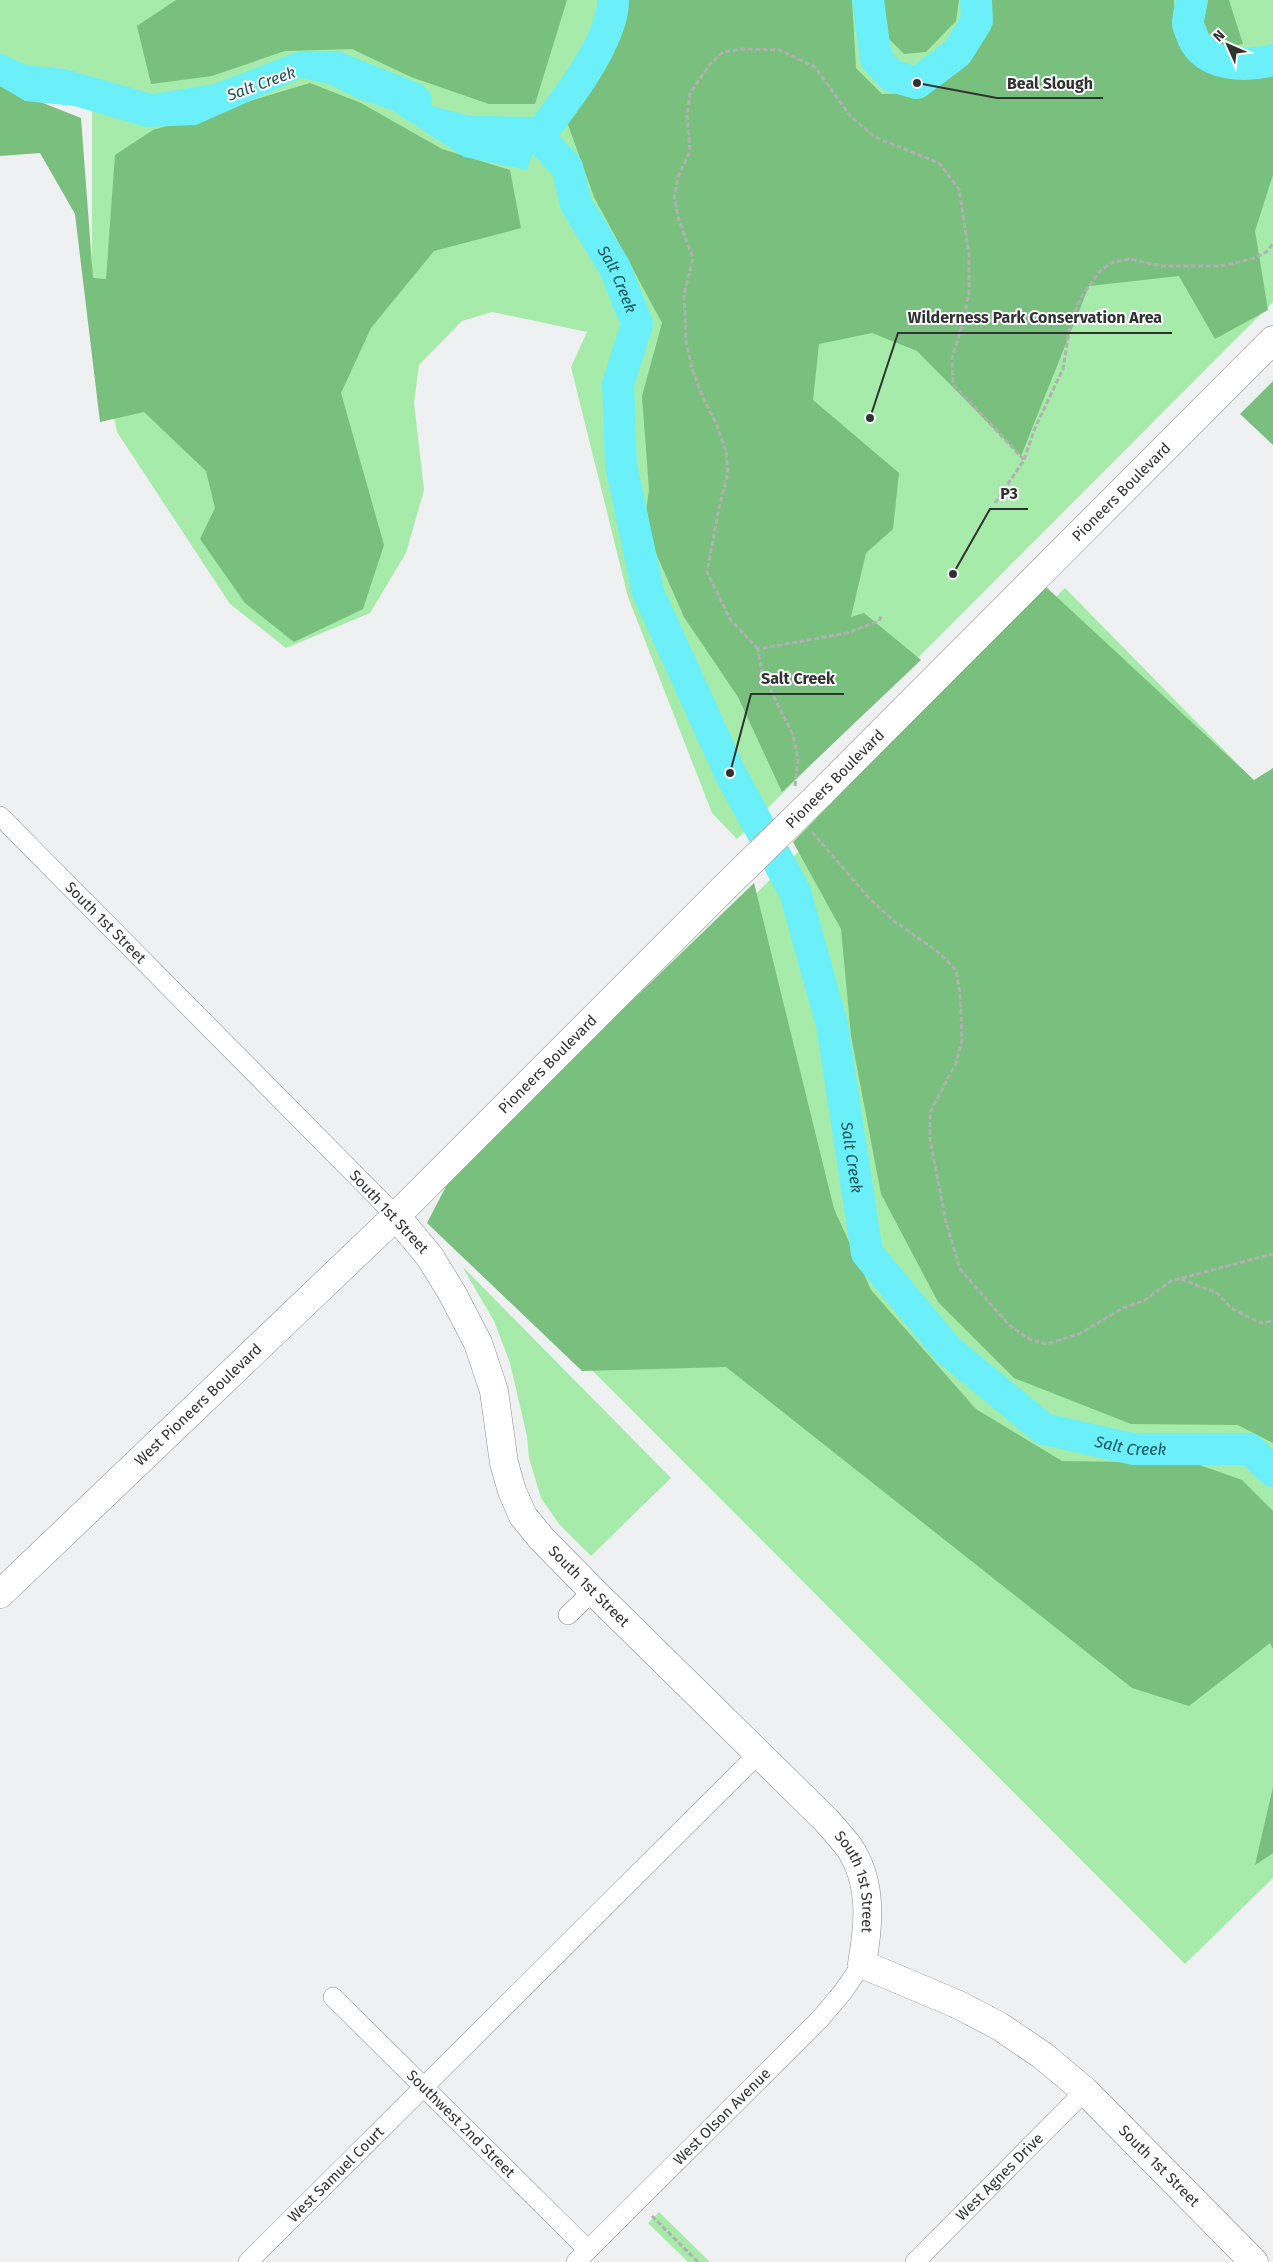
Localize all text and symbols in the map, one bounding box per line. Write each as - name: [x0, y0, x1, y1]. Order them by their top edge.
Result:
- north arrow: [1203, 20, 1253, 70]
- text: N: [1210, 27, 1228, 45]
- water label: Salt Creek: [223, 62, 298, 105]
- callout: Beal Slough: [997, 67, 1103, 98]
- text: Beal Slough: [1007, 74, 1093, 93]
- water label: Salt Creek: [593, 241, 641, 316]
- callout: Wilderness Park Conservation Area: [898, 302, 1172, 333]
- text: Wilderness Park Conservation Area: [908, 308, 1162, 327]
- street label: Pioneers Boulevard: [1068, 439, 1174, 545]
- callout: P3: [990, 478, 1028, 509]
- text: P3: [1000, 484, 1018, 503]
- callout: Salt Creek: [751, 663, 844, 694]
- text: Salt Creek: [761, 669, 835, 688]
- street label: Pioneers Boulevard: [782, 726, 888, 832]
- street label: South 1st Street: [61, 878, 150, 968]
- street label: Pioneers Boulevard: [495, 1011, 601, 1117]
- water label: Salt Creek: [837, 1120, 867, 1195]
- street label: South 1st Street: [346, 1167, 433, 1258]
- street label: West Pioneers Boulevard: [131, 1340, 266, 1470]
- water label: Salt Creek: [1092, 1432, 1166, 1460]
- street label: South 1st Street: [545, 1542, 634, 1631]
- street label: South 1st Street: [831, 1827, 876, 1934]
- street label: West Olson Avenue: [670, 2064, 774, 2169]
- street label: Southwest 2nd Street: [403, 2066, 519, 2182]
- street label: South 1st Street: [1115, 2121, 1204, 2211]
- street label: West Samuel Court: [284, 2122, 388, 2226]
- street label: West Agnes Drive: [952, 2129, 1047, 2225]

